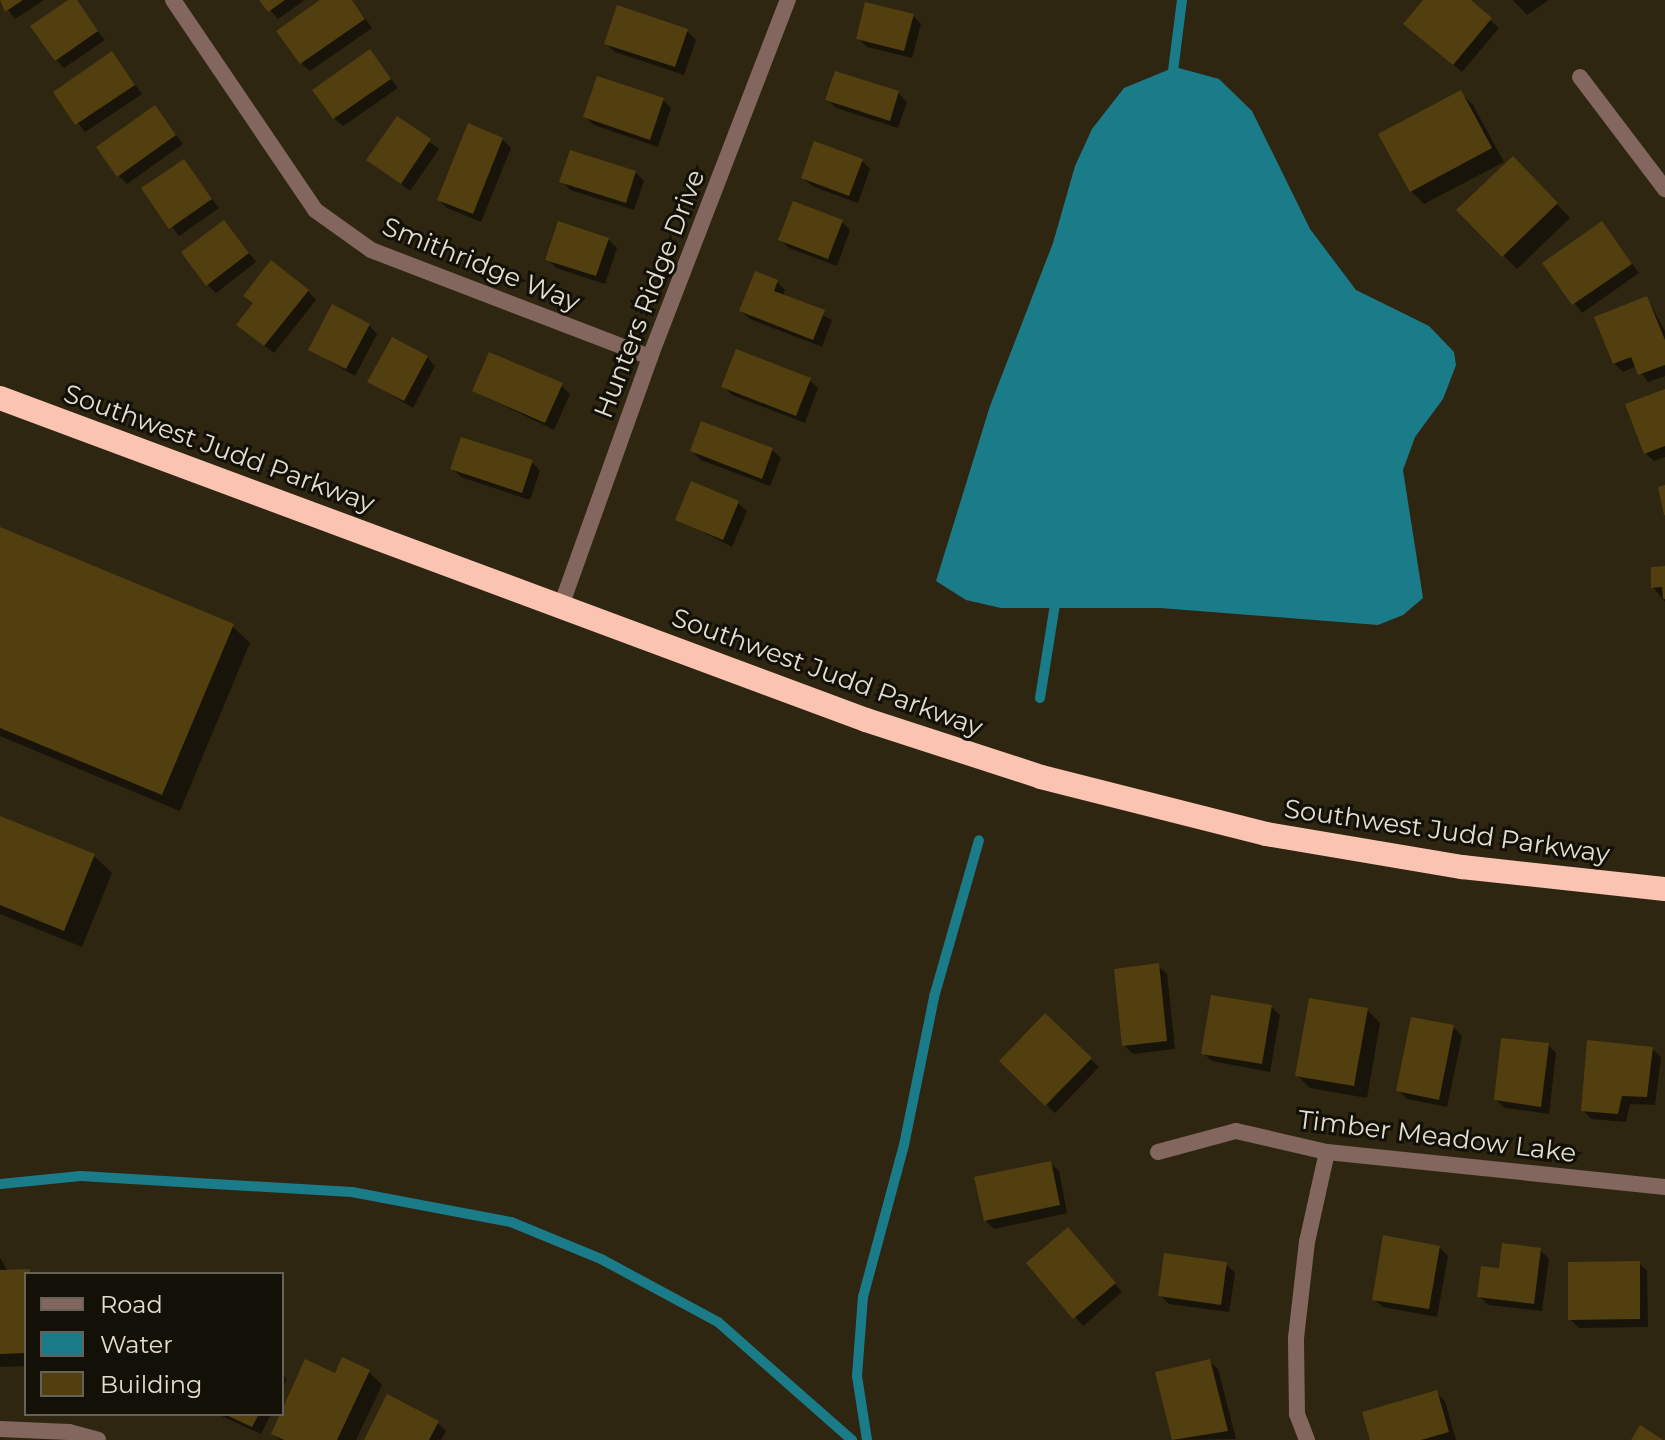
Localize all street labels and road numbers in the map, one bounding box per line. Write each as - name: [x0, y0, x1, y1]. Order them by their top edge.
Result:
- street label: Hunters Ridge Drive: [588, 165, 712, 423]
- street label: Smithridge Way: [378, 211, 584, 319]
- street label: Southwest Judd Parkway: [59, 378, 379, 520]
- street label: Southwest Judd Parkway: [667, 602, 987, 744]
- street label: Southwest Judd Parkway: [1282, 794, 1612, 870]
- street label: Timber Meadow Lake: [1296, 1104, 1578, 1170]

